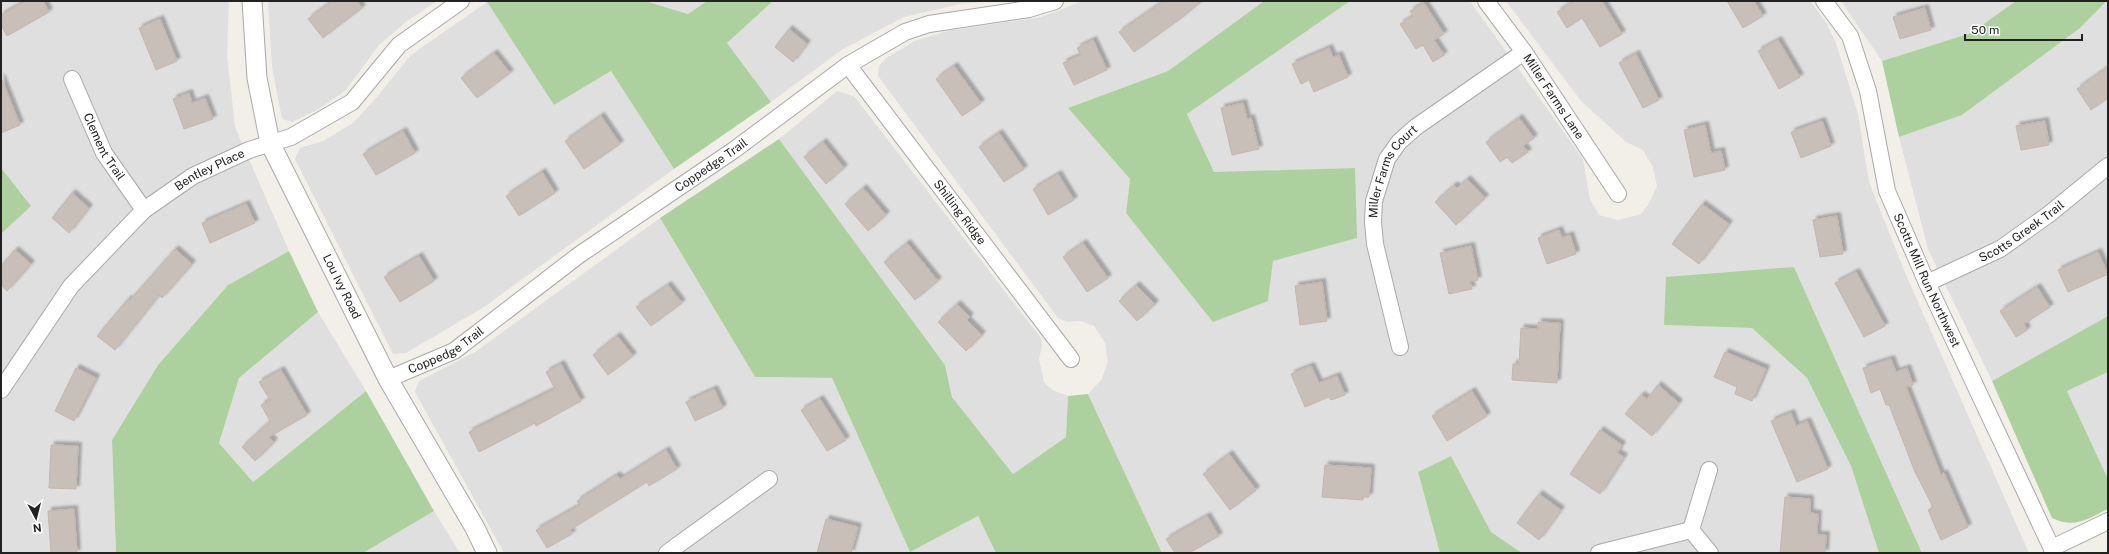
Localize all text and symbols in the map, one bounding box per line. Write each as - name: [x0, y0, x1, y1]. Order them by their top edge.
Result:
- scale bar: [1965, 16, 2082, 42]
- text: 50 m: [1971, 23, 1999, 37]
- street label: Miller Farms Lane: [1520, 51, 1587, 142]
- street label: Clement Trail: [81, 111, 128, 183]
- street label: Miller Farms Court: [1366, 122, 1420, 218]
- street label: Coppedge Trail: [672, 135, 750, 195]
- street label: Bentley Place: [172, 146, 247, 194]
- street label: Shilling Ridge: [931, 177, 989, 248]
- street label: Scotts Greek Trail: [1977, 198, 2067, 265]
- street label: Scotts Mill Run Northwest: [1891, 211, 1963, 350]
- street label: Lou Ivy Road: [320, 252, 364, 321]
- street label: Coppedge Trail: [406, 323, 487, 377]
- north arrow: [16, 498, 56, 538]
- text: N: [32, 521, 42, 534]

